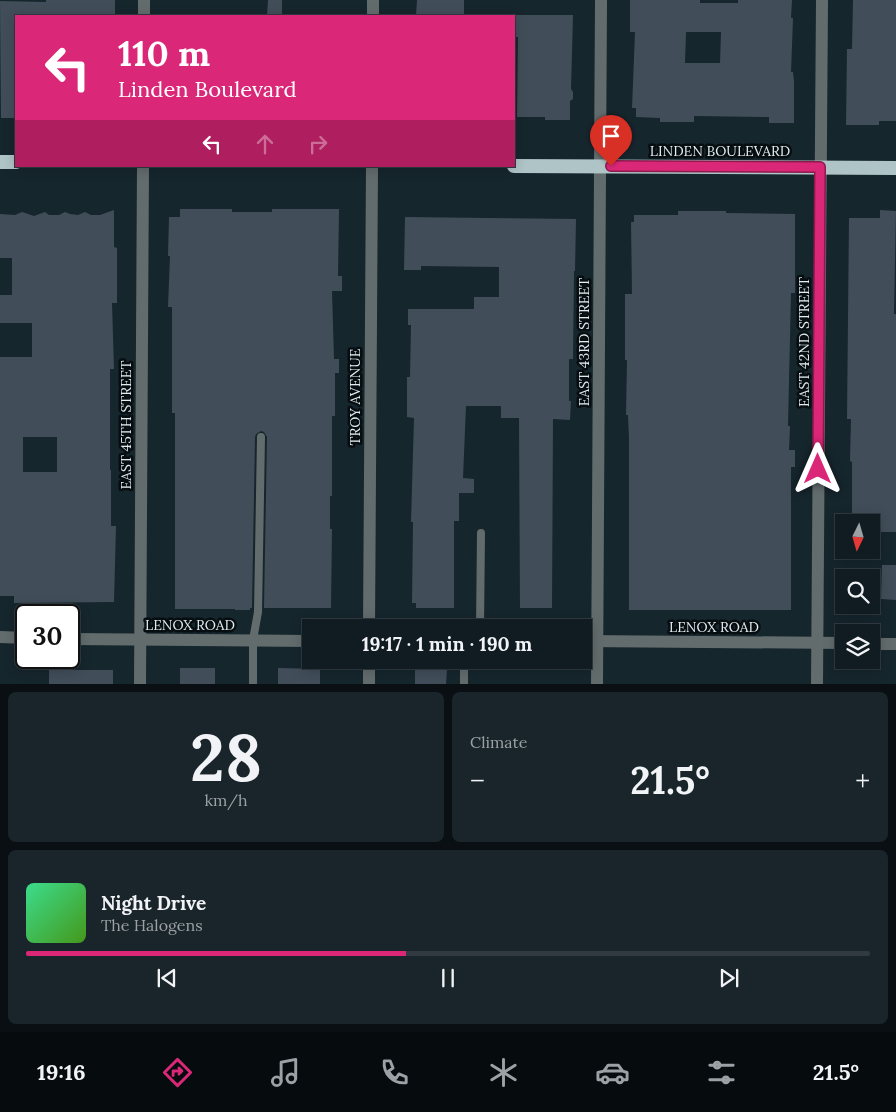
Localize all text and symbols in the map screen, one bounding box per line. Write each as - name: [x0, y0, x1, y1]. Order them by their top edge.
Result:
- text: 110 m: [118, 31, 210, 76]
- icon: left: [35, 35, 100, 100]
- text: Linden Boulevard: [118, 75, 297, 103]
- pin: [590, 115, 632, 166]
- icon: arrive: [597, 122, 625, 150]
- icon: left: [198, 130, 226, 158]
- icon: ahead: [251, 130, 279, 158]
- icon: right: [304, 130, 332, 158]
- street label: LINDEN BOULEVARD: [650, 142, 790, 160]
- street label: EAST 42ND STREET: [795, 277, 813, 407]
- street label: EAST 43RD STREET: [575, 278, 593, 406]
- street label: TROY AVENUE: [346, 348, 364, 446]
- street label: EAST 45TH STREET: [117, 361, 135, 489]
- position arrow: [791, 442, 843, 494]
- north arrow: [835, 514, 880, 559]
- map controls: [835, 514, 880, 669]
- button: search: [835, 569, 880, 614]
- speed limit sign: 30: [15, 604, 80, 669]
- street label: LENOX ROAD: [145, 616, 235, 634]
- street label: LENOX ROAD: [669, 618, 759, 636]
- button: layers: [835, 624, 880, 669]
- text: 19:17 · 1 min · 190 m: [362, 632, 532, 656]
- text: 28: [190, 716, 262, 799]
- text: Climate: [470, 732, 527, 752]
- text: 21.5°: [630, 756, 710, 804]
- text: −: [470, 763, 485, 799]
- text: +: [855, 763, 870, 799]
- text: km/h: [204, 790, 248, 810]
- text: Night Drive: [101, 891, 206, 915]
- text: The Halogens: [101, 915, 203, 935]
- icon: previous: [153, 964, 181, 992]
- icon: pause: [434, 964, 462, 992]
- icon: next: [715, 964, 743, 992]
- icon: directions: [160, 1055, 195, 1090]
- icon: music: [268, 1055, 303, 1090]
- icon: phone: [377, 1055, 412, 1090]
- icon: climate: [486, 1055, 521, 1090]
- icon: car: [595, 1055, 630, 1090]
- icon: filters: [704, 1055, 739, 1090]
- text: 19:16: [37, 1058, 86, 1086]
- text: 21.5°: [813, 1058, 859, 1086]

